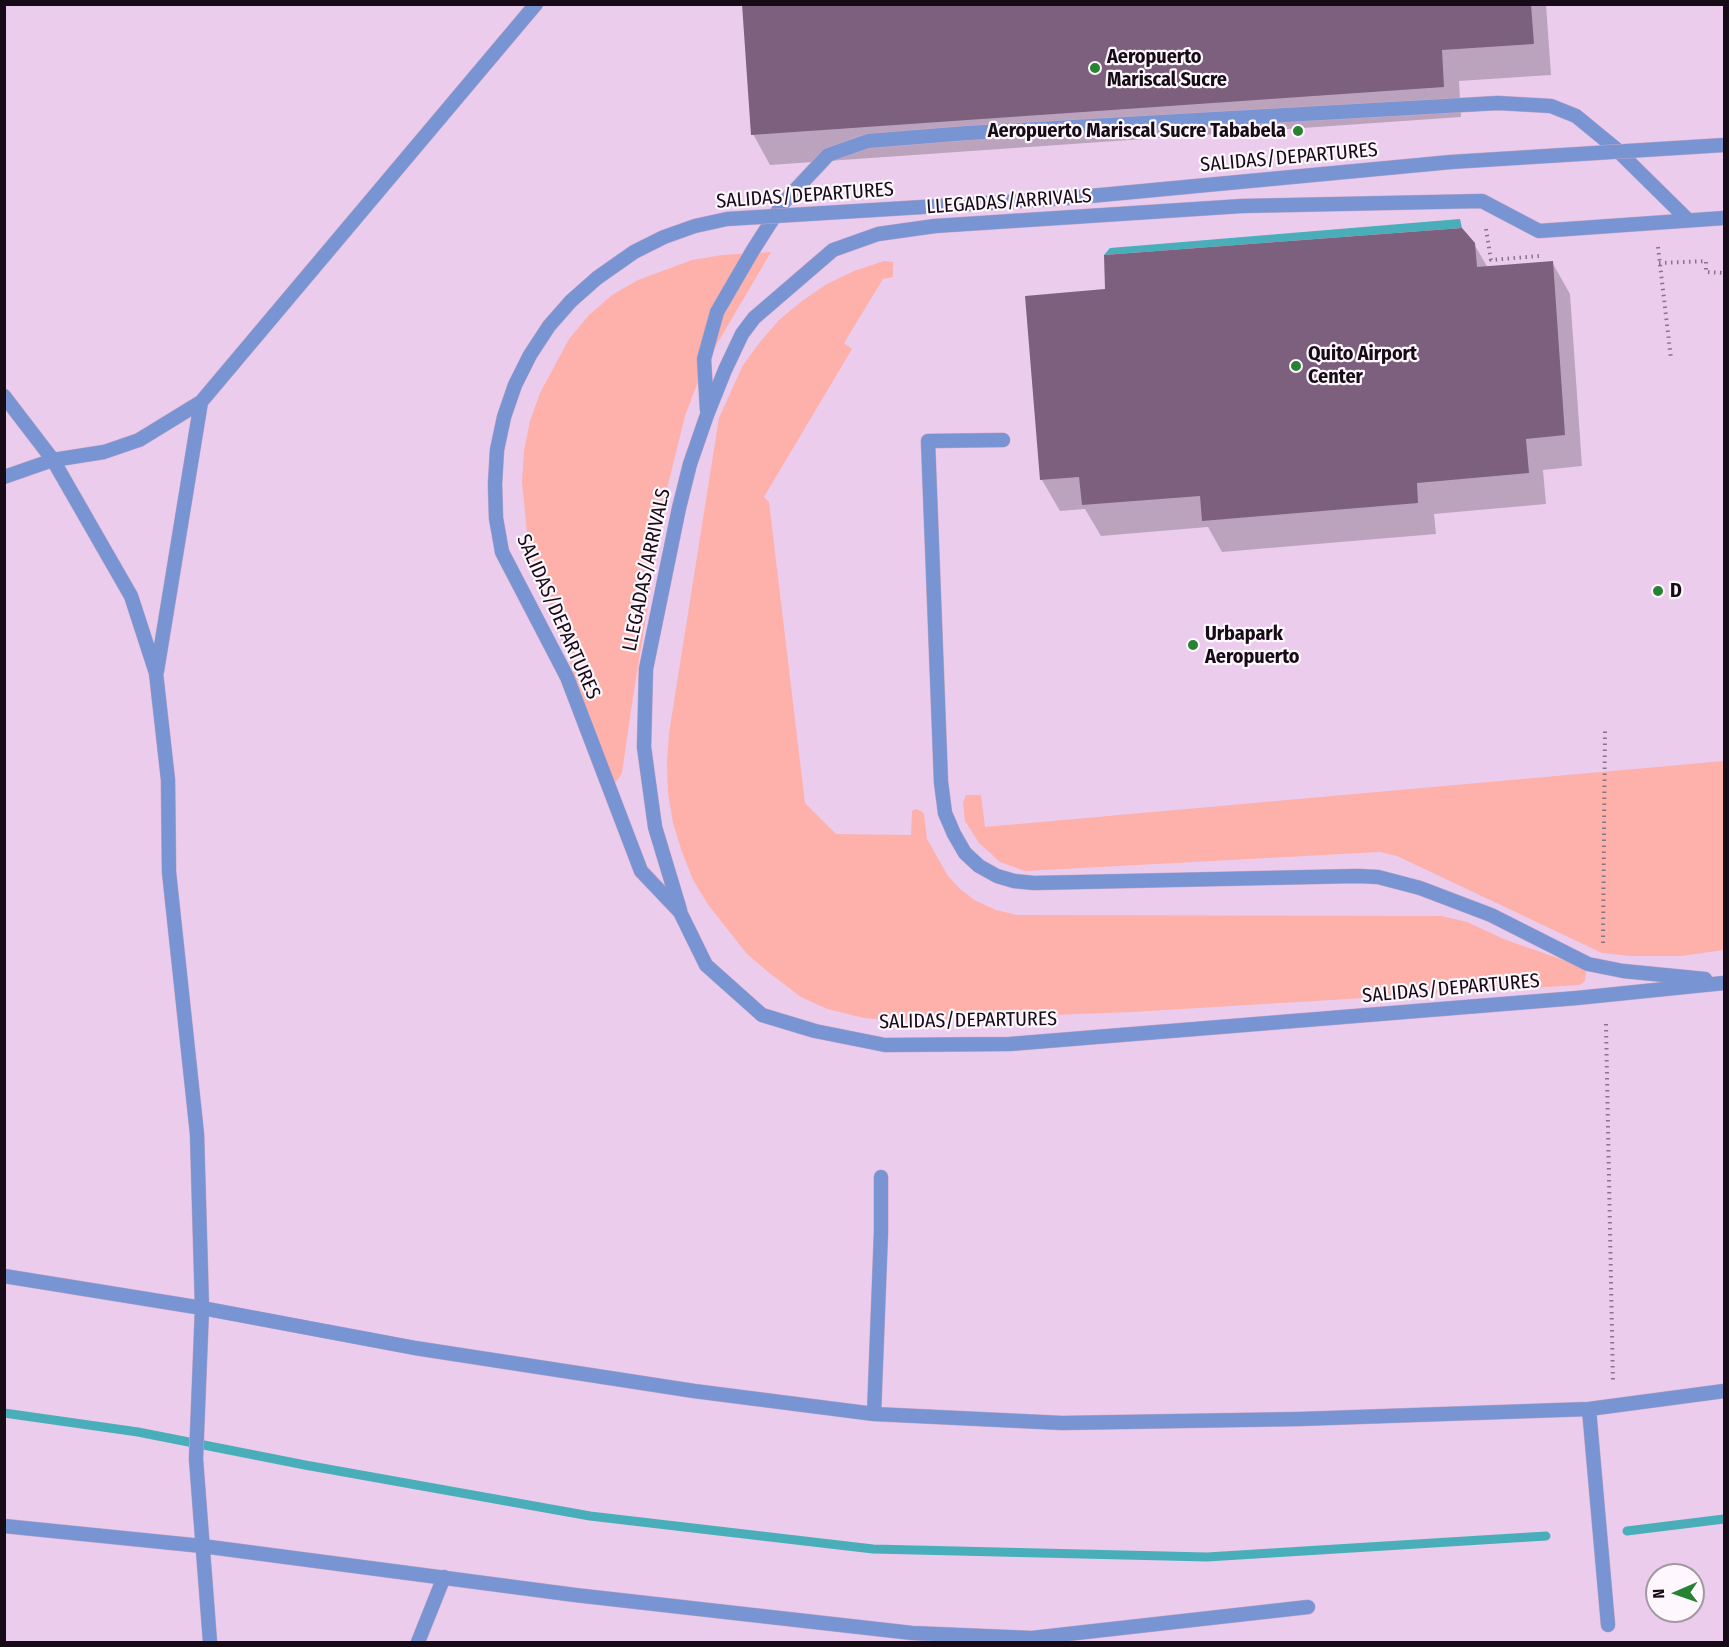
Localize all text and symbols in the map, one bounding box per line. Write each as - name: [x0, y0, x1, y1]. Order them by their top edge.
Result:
- place label: Aeropuerto Mariscal Sucre: [1107, 45, 1227, 92]
- marker: Aeropuerto Mariscal Sucre: [1088, 61, 1102, 75]
- place label: Aeropuerto Mariscal Sucre Tababela: [988, 119, 1286, 143]
- marker: Aeropuerto Mariscal Sucre Tababela: [1291, 124, 1305, 138]
- street label: SALIDAS/DEPARTURES: [1199, 138, 1379, 178]
- street label: SALIDAS/DEPARTURES: [715, 178, 895, 214]
- street label: LLEGADAS/ARRIVALS: [925, 184, 1093, 220]
- place label: Quito Airport Center: [1308, 342, 1417, 389]
- marker: Quito Airport Center: [1289, 359, 1303, 373]
- street label: LLEGADAS/ARRIVALS: [618, 486, 676, 654]
- street label: SALIDAS/DEPARTURES: [511, 531, 605, 703]
- place label: D: [1670, 579, 1682, 603]
- marker: D: [1651, 584, 1665, 598]
- place label: Urbapark Aeropuerto: [1205, 622, 1299, 669]
- marker: Urbapark Aeropuerto: [1186, 638, 1200, 652]
- street label: SALIDAS/DEPARTURES: [1361, 969, 1541, 1009]
- street label: SALIDAS/DEPARTURES: [879, 1007, 1057, 1035]
- north arrow: [1645, 1563, 1705, 1623]
- text: N: [1649, 1588, 1668, 1599]

